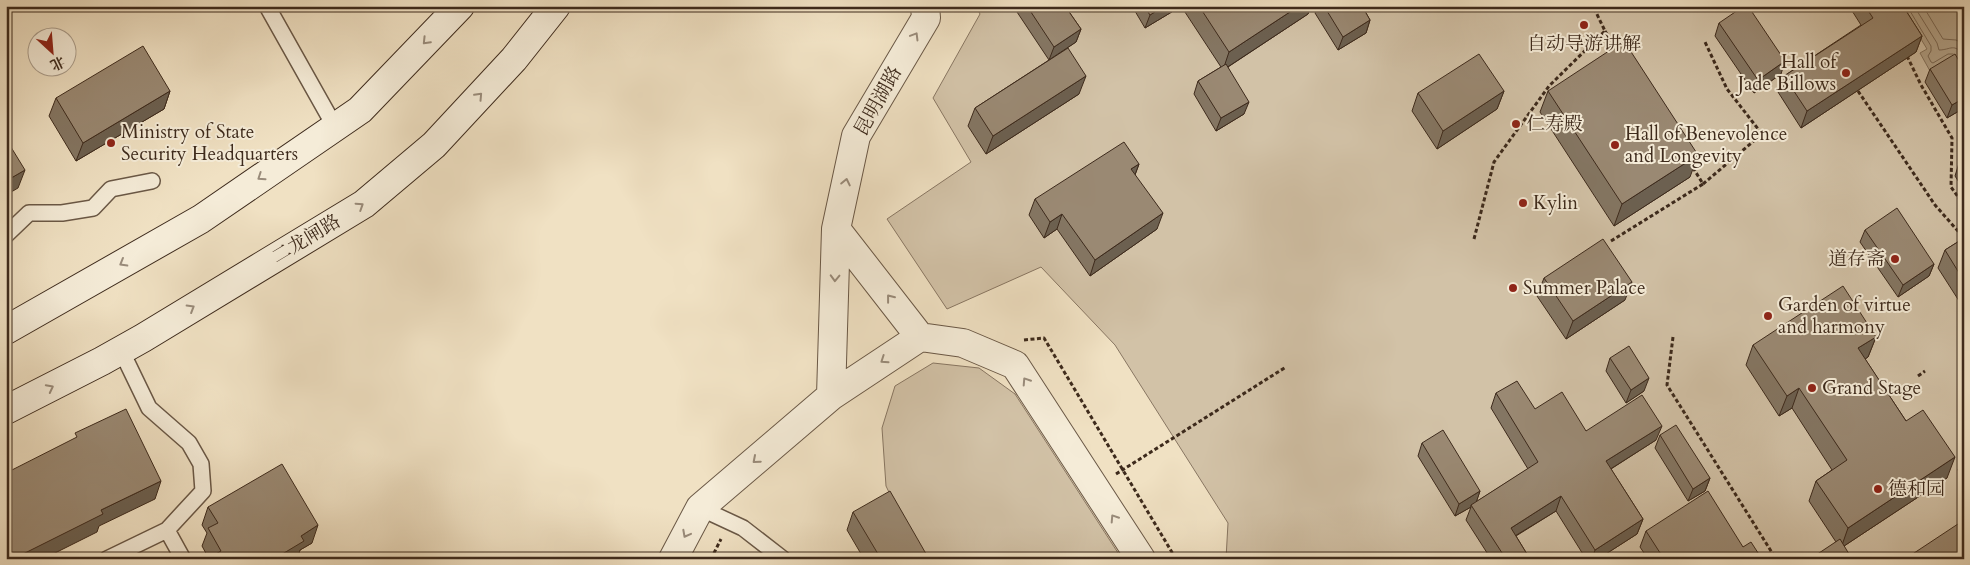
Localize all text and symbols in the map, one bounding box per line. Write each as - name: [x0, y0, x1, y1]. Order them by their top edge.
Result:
- marker: 自动导游讲解: [1578, 19, 1590, 31]
- north arrow: [28, 28, 78, 78]
- place label: 自动导游讲解: [1527, 31, 1641, 57]
- one-way arrow: [908, 33, 918, 42]
- one-way arrow: [423, 36, 432, 45]
- place label: Hall of Jade Billows: [1735, 49, 1839, 97]
- text: 北: [47, 52, 68, 75]
- street label: 昆明湖路: [848, 61, 908, 141]
- marker: Hall of Jade Billows: [1840, 67, 1852, 79]
- one-way arrow: [473, 93, 482, 102]
- place label: 仁寿殿: [1526, 111, 1583, 137]
- marker: 仁寿殿: [1510, 118, 1522, 130]
- place label: Ministry of State Security Headquarters: [121, 119, 298, 167]
- place label: Hall of Benevolence and Longevity: [1625, 121, 1787, 169]
- marker: Ministry of State Security Headquarters: [105, 137, 117, 149]
- marker: Hall of Benevolence and Longevity: [1609, 139, 1621, 151]
- one-way arrow: [257, 171, 267, 180]
- one-way arrow: [840, 177, 851, 186]
- place label: Kylin: [1533, 190, 1578, 216]
- marker: Kylin: [1517, 197, 1529, 209]
- one-way arrow: [355, 203, 364, 212]
- street label: 二龙闸路: [267, 208, 345, 270]
- place label: 道存斋: [1828, 246, 1885, 272]
- marker: 道存斋: [1889, 253, 1901, 265]
- one-way arrow: [120, 257, 129, 267]
- one-way arrow: [829, 274, 840, 282]
- place label: Summer Palace: [1523, 275, 1646, 301]
- marker: Summer Palace: [1507, 282, 1519, 294]
- place label: Garden of virtue and harmony: [1778, 292, 1911, 340]
- one-way arrow: [887, 295, 895, 304]
- one-way arrow: [186, 305, 195, 315]
- marker: Garden of virtue and harmony: [1762, 310, 1774, 322]
- one-way arrow: [881, 354, 890, 363]
- place label: Grand Stage: [1822, 375, 1921, 401]
- one-way arrow: [1023, 378, 1032, 387]
- marker: Grand Stage: [1806, 382, 1818, 394]
- one-way arrow: [44, 384, 53, 394]
- one-way arrow: [753, 454, 762, 463]
- place label: 德和园: [1888, 476, 1945, 502]
- marker: 德和园: [1872, 483, 1884, 495]
- one-way arrow: [1111, 514, 1121, 523]
- one-way arrow: [682, 528, 692, 537]

